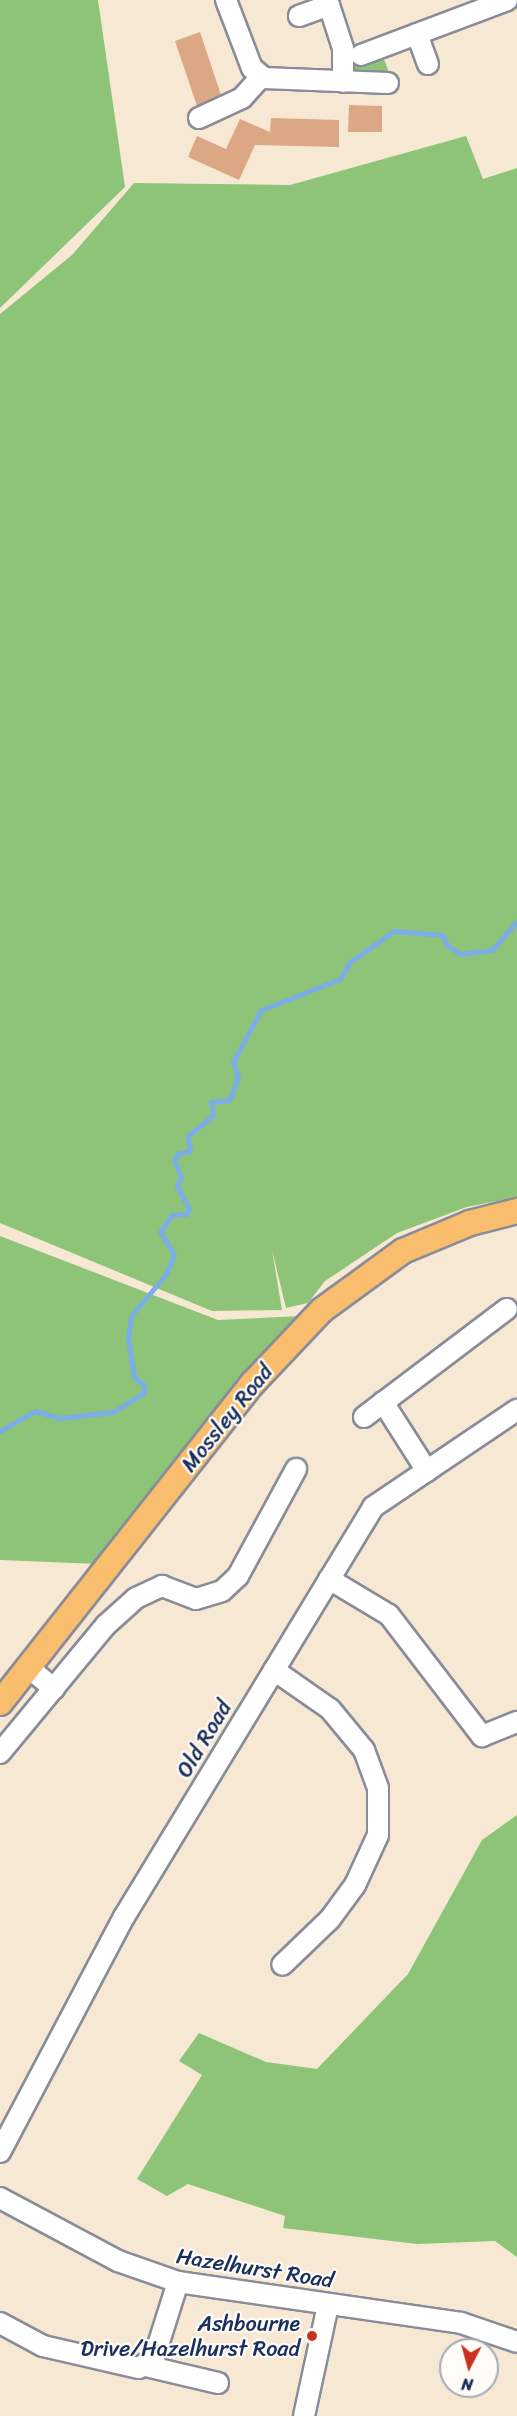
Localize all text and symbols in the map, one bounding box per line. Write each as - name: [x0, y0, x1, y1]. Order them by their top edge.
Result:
- street label: Mossley Road: [175, 1359, 279, 1477]
- street label: Old Road: [171, 1696, 237, 1782]
- street label: Hazelhurst Road: [174, 2243, 336, 2293]
- place label: Ashbourne Drive/Hazelhurst Road: [80, 2310, 300, 2362]
- marker: Ashbourne Drive/Hazelhurst Road: [305, 2329, 319, 2343]
- north arrow: [439, 2338, 499, 2398]
- text: N: [460, 2369, 474, 2399]

